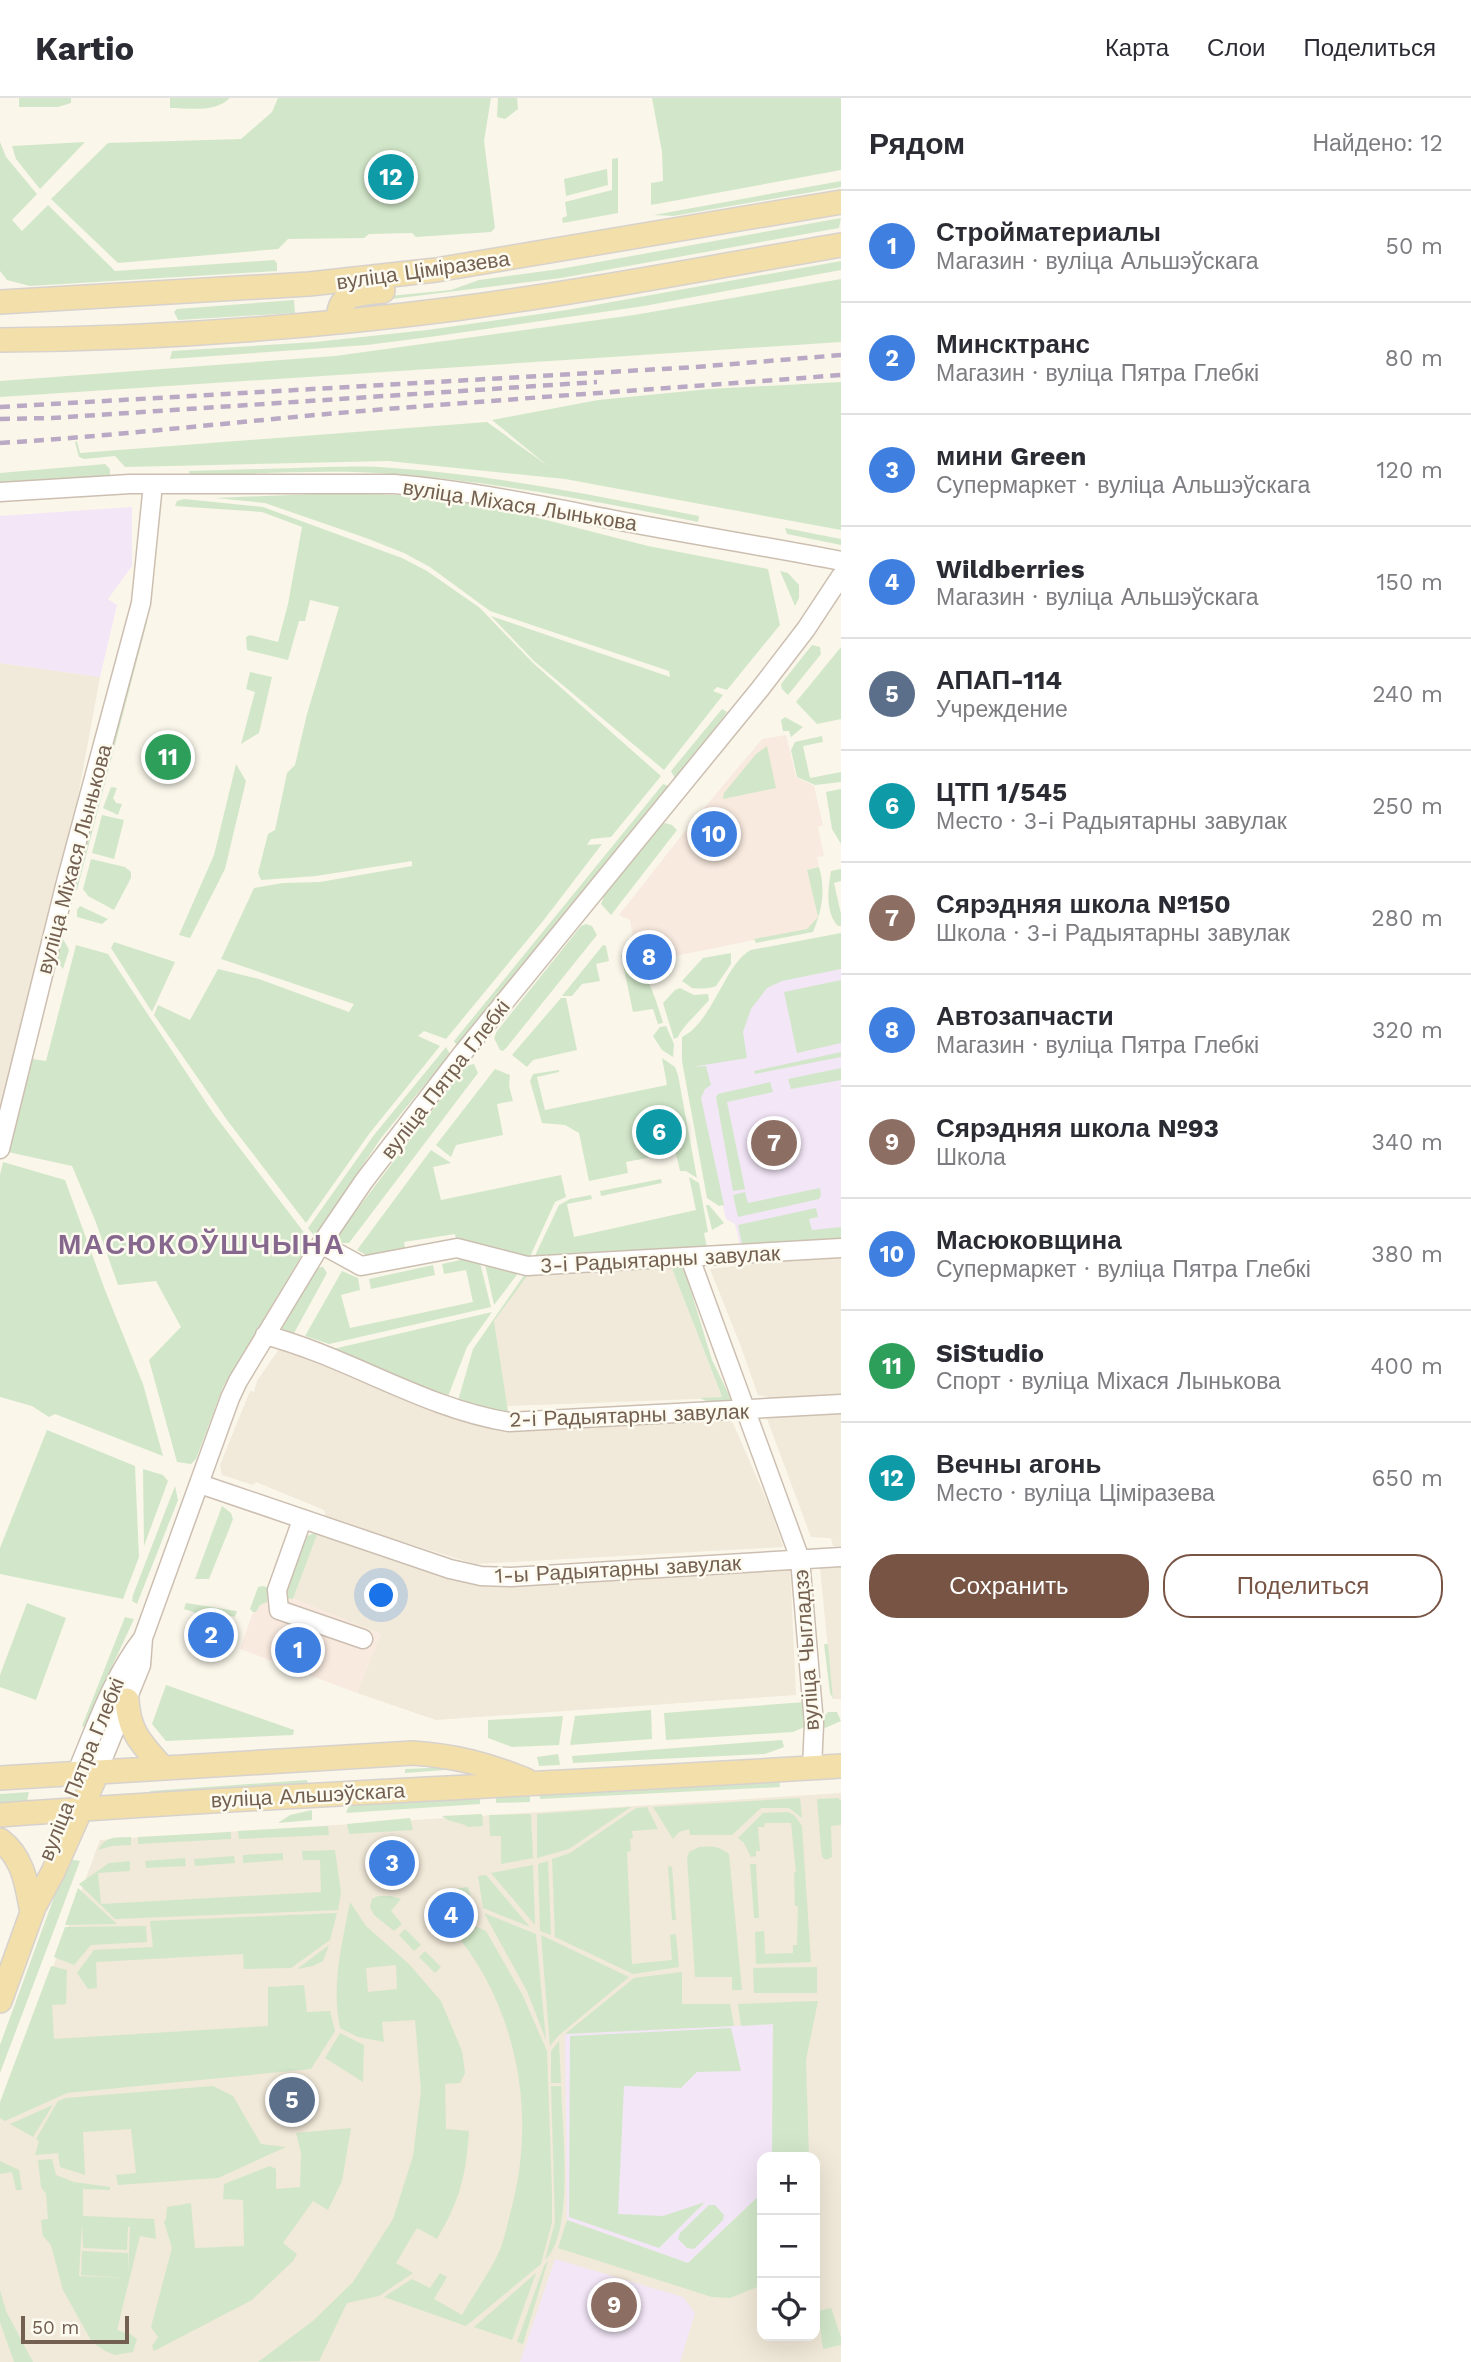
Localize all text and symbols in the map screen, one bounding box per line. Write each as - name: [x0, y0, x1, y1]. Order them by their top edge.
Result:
- text: Kartio: [35, 29, 134, 68]
- text: Карта: [1105, 34, 1169, 62]
- text: Слои: [1207, 34, 1265, 62]
- text: Поделиться: [1303, 34, 1436, 62]
- text: Рядом: [869, 126, 965, 161]
- text: Найдено: 12: [1312, 130, 1443, 157]
- pin: 12: [368, 151, 414, 203]
- text: Стройматериалы: [936, 217, 1161, 247]
- text: 1: [887, 233, 897, 260]
- text: 50 m: [1386, 233, 1443, 260]
- street label: вуліца Ціміразева: [335, 245, 512, 295]
- text: Магазин · вуліца Альшэўскага: [936, 248, 1259, 275]
- text: Минсктранс: [936, 329, 1090, 359]
- text: 2: [885, 345, 899, 372]
- text: 80 m: [1385, 345, 1443, 372]
- text: Магазин · вуліца Пятра Глебкі: [936, 360, 1259, 387]
- text: мини Green: [936, 441, 1086, 471]
- text: 3: [885, 457, 899, 484]
- text: 120 m: [1377, 457, 1443, 484]
- text: Супермаркет · вуліца Альшэўскага: [936, 472, 1310, 499]
- street label: вуліца Міхася Лынькова: [401, 474, 639, 536]
- text: Wildberries: [936, 554, 1085, 584]
- text: 4: [885, 569, 899, 596]
- text: 150 m: [1377, 569, 1443, 596]
- text: Магазин · вуліца Альшэўскага: [936, 584, 1259, 611]
- text: АПАП-114: [936, 665, 1062, 695]
- text: 5: [885, 681, 899, 708]
- text: 240 m: [1372, 681, 1443, 708]
- text: Учреждение: [936, 696, 1068, 723]
- pin: 11: [145, 731, 191, 783]
- street label: вуліца Міхася Лынькова: [31, 741, 117, 977]
- text: ЦТП 1/545: [936, 777, 1067, 807]
- text: 6: [885, 793, 899, 820]
- text: 250 m: [1372, 793, 1443, 820]
- pin: 10: [691, 808, 737, 860]
- text: Место · 3-і Радыятарны завулак: [936, 808, 1287, 835]
- text: Сярэдняя школа №150: [936, 889, 1231, 919]
- text: 7: [885, 905, 899, 932]
- text: 280 m: [1371, 905, 1443, 932]
- text: Школа · 3-і Радыятарны завулак: [936, 920, 1290, 947]
- pin: 8: [626, 931, 672, 983]
- street label: вуліца Пятра Глебкі: [375, 995, 515, 1163]
- text: Автозапчасти: [936, 1001, 1114, 1031]
- text: 8: [885, 1017, 899, 1044]
- text: 320 m: [1372, 1017, 1443, 1044]
- text: Магазин · вуліца Пятра Глебкі: [936, 1032, 1259, 1059]
- pin: 6: [636, 1106, 682, 1158]
- text: Сярэдняя школа №93: [936, 1113, 1219, 1143]
- pin: 7: [751, 1117, 797, 1169]
- text: 9: [885, 1129, 899, 1156]
- text: 340 m: [1371, 1129, 1443, 1156]
- text: Школа: [936, 1144, 1006, 1171]
- text: Масюковщина: [936, 1225, 1122, 1255]
- district label: МАСЮКОЎШЧЫНА: [58, 1228, 346, 1261]
- street label: 3-і Радыятарны завулак: [539, 1240, 781, 1278]
- text: 10: [880, 1241, 904, 1268]
- text: 380 m: [1371, 1241, 1443, 1268]
- text: Супермаркет · вуліца Пятра Глебкі: [936, 1256, 1311, 1283]
- text: SiStudio: [936, 1338, 1044, 1368]
- text: 11: [882, 1353, 902, 1380]
- text: 400 m: [1371, 1353, 1443, 1380]
- text: Спорт · вуліца Міхася Лынькова: [936, 1368, 1281, 1395]
- street label: 2-і Радыятарны завулак: [509, 1398, 750, 1432]
- text: Вечны агонь: [936, 1449, 1102, 1479]
- text: 12: [880, 1465, 904, 1492]
- text: 650 m: [1372, 1465, 1443, 1492]
- text: Место · вуліца Ціміразева: [936, 1480, 1215, 1507]
- street label: 1-ы Радыятарны завулак: [494, 1550, 743, 1588]
- button: Сохранить: [869, 1554, 1149, 1618]
- button: Поделиться: [1163, 1554, 1443, 1618]
- street label: вуліца Чыгладзэ: [788, 1569, 824, 1731]
- your location: [364, 1578, 398, 1612]
- pin: 2: [188, 1609, 234, 1661]
- pin: 1: [275, 1624, 321, 1676]
- street label: вуліца Пятра Глебкі: [33, 1674, 129, 1864]
- street label: вуліца Альшэўскага: [210, 1777, 406, 1813]
- pin: 3: [369, 1837, 415, 1889]
- pin: 4: [428, 1889, 474, 1941]
- pin: 5: [269, 2074, 315, 2126]
- map controls: [757, 2152, 820, 2341]
- button: +: [757, 2152, 820, 2215]
- button: −: [757, 2215, 820, 2278]
- button: locate: [757, 2278, 820, 2341]
- pin: 9: [591, 2279, 637, 2331]
- scale bar: [21, 2313, 130, 2345]
- text: 50 m: [32, 2316, 79, 2339]

